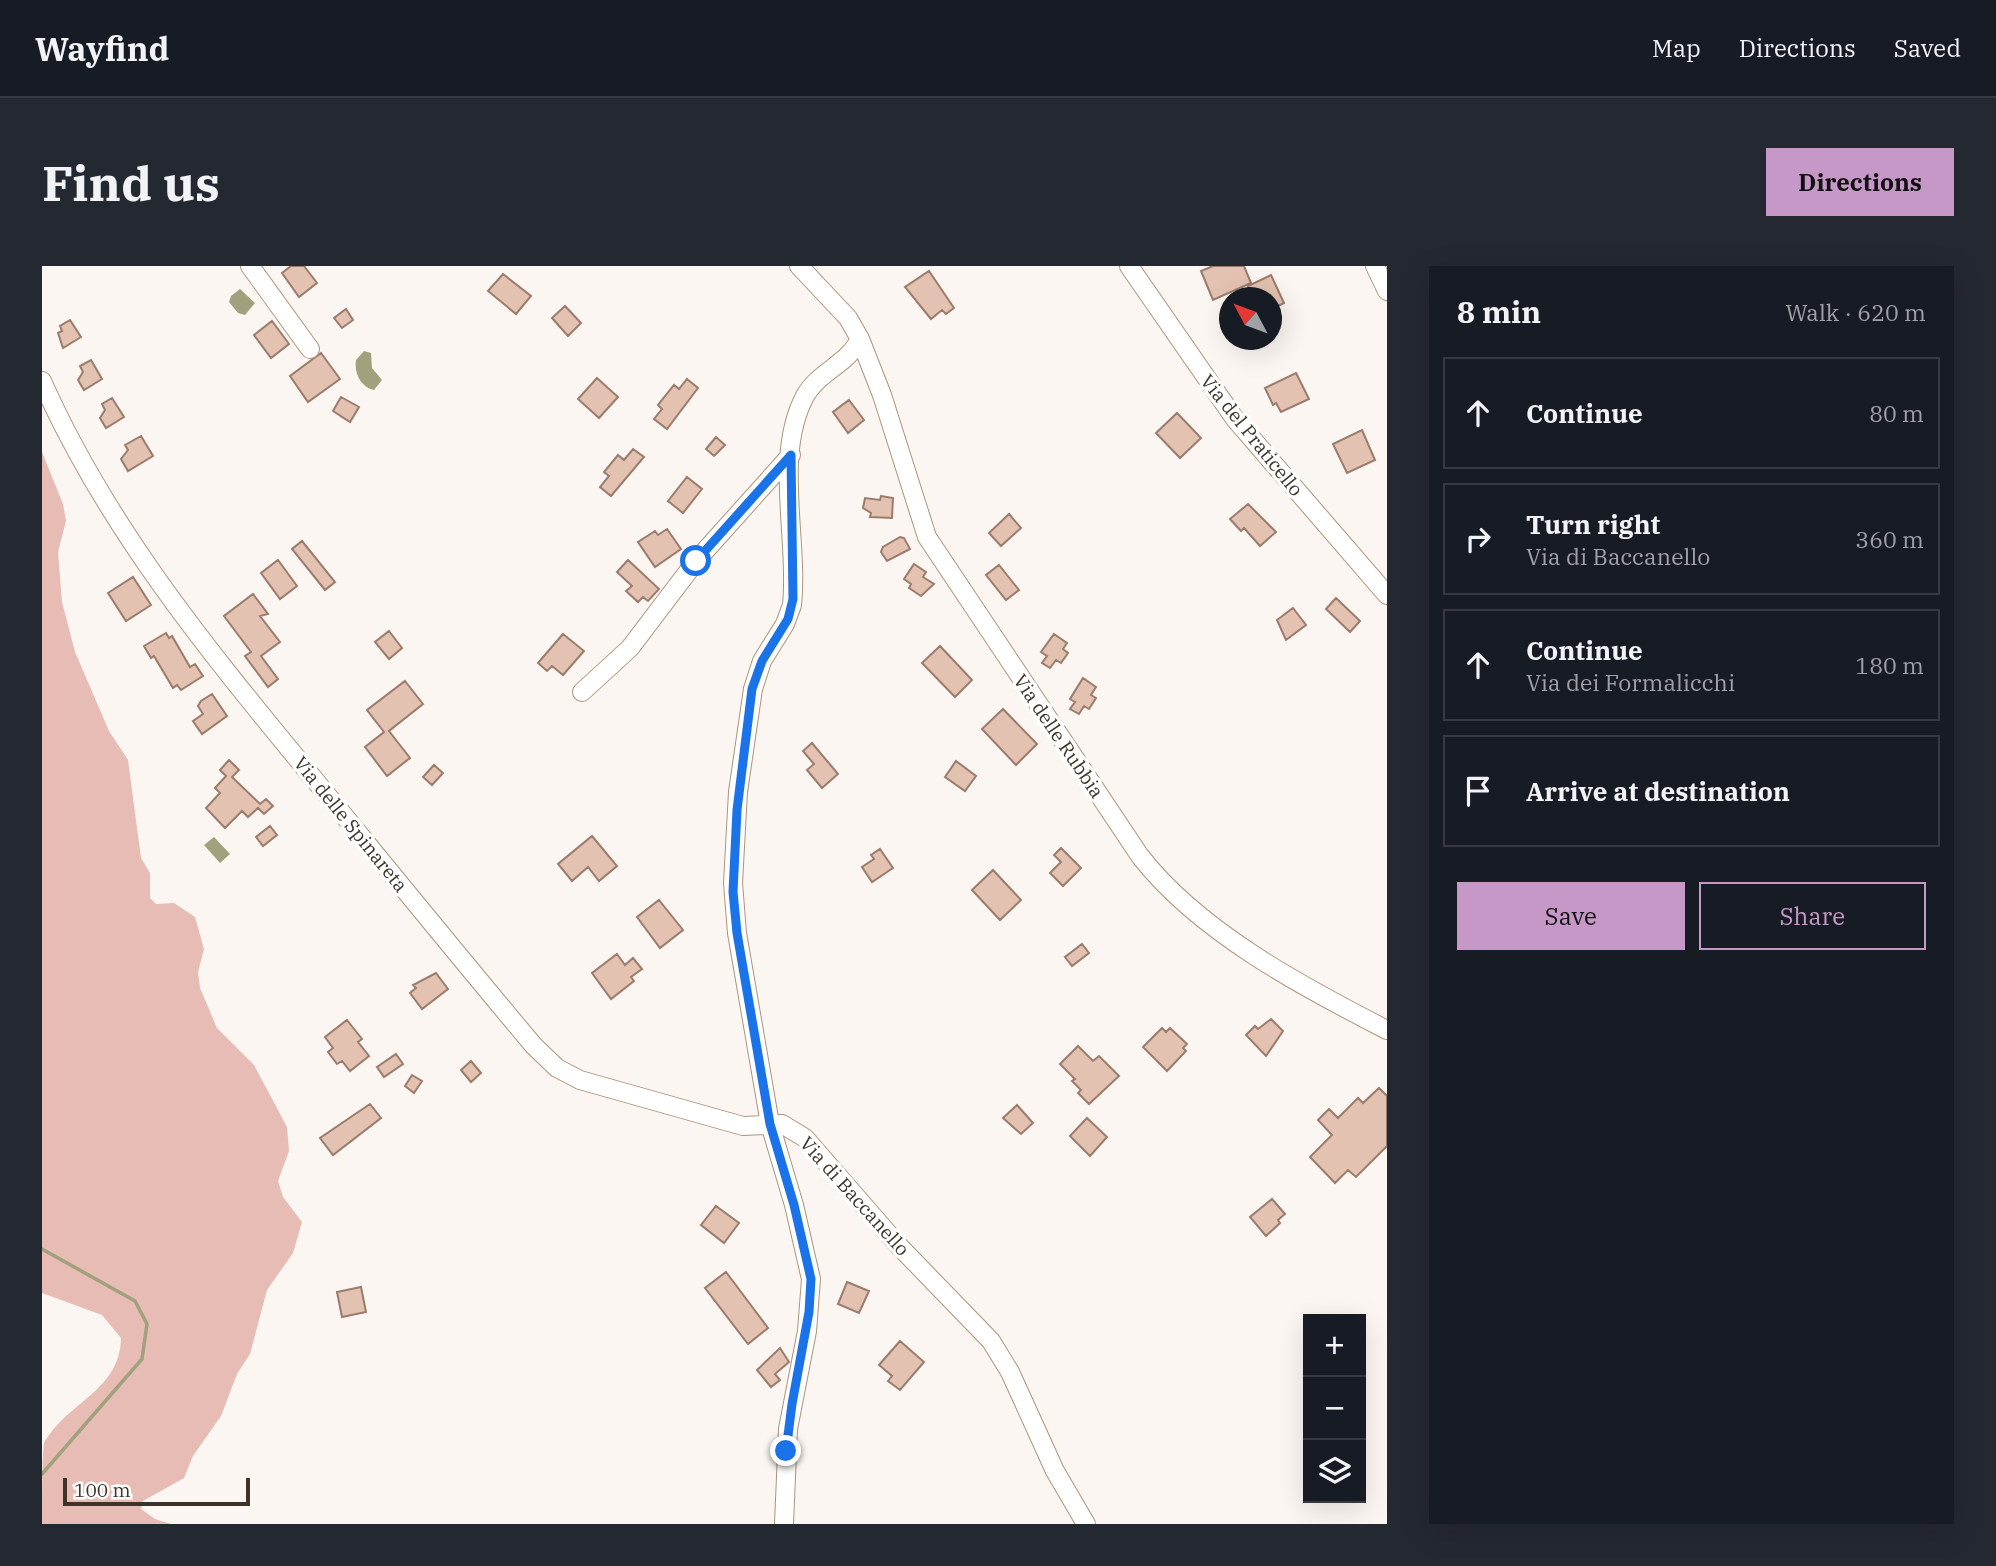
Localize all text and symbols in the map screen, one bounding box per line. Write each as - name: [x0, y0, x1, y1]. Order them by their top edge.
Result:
- text: Wayfind: [35, 27, 169, 70]
- text: Map: [1652, 32, 1701, 64]
- text: Directions: [1739, 32, 1856, 64]
- text: Saved: [1894, 32, 1961, 64]
- button: Directions: [1766, 148, 1954, 216]
- text: Find us: [42, 151, 220, 214]
- north arrow: [1219, 287, 1282, 350]
- text: 8 min: [1457, 292, 1541, 331]
- text: Walk · 620 m: [1785, 297, 1926, 327]
- street label: Via del Praticello: [1196, 369, 1308, 501]
- icon: ahead: [1459, 394, 1497, 432]
- text: Continue: [1526, 396, 1643, 430]
- text: 80 m: [1869, 398, 1924, 428]
- text: Turn right: [1526, 507, 1660, 541]
- icon: right: [1459, 520, 1497, 558]
- text: 360 m: [1855, 524, 1924, 554]
- text: Via di Baccanello: [1526, 541, 1710, 571]
- route start: [680, 545, 711, 576]
- text: Continue: [1526, 633, 1643, 667]
- icon: ahead: [1459, 646, 1497, 684]
- text: 180 m: [1855, 650, 1924, 680]
- text: Via dei Formalicchi: [1526, 667, 1735, 697]
- street label: Via delle Rubbia: [1009, 669, 1109, 803]
- street label: Via delle Spinareta: [289, 751, 413, 897]
- icon: arrive: [1459, 772, 1497, 810]
- text: Arrive at destination: [1526, 774, 1790, 808]
- button: Save: [1457, 882, 1685, 950]
- button: Share: [1699, 882, 1926, 950]
- street label: Via di Baccanello: [795, 1131, 915, 1261]
- map controls: [1303, 1314, 1366, 1503]
- button: +: [1303, 1314, 1366, 1377]
- button: −: [1303, 1377, 1366, 1440]
- route end: [770, 1435, 801, 1466]
- button: layers: [1303, 1440, 1366, 1503]
- scale bar: [63, 1475, 250, 1507]
- text: 100 m: [74, 1478, 131, 1502]

